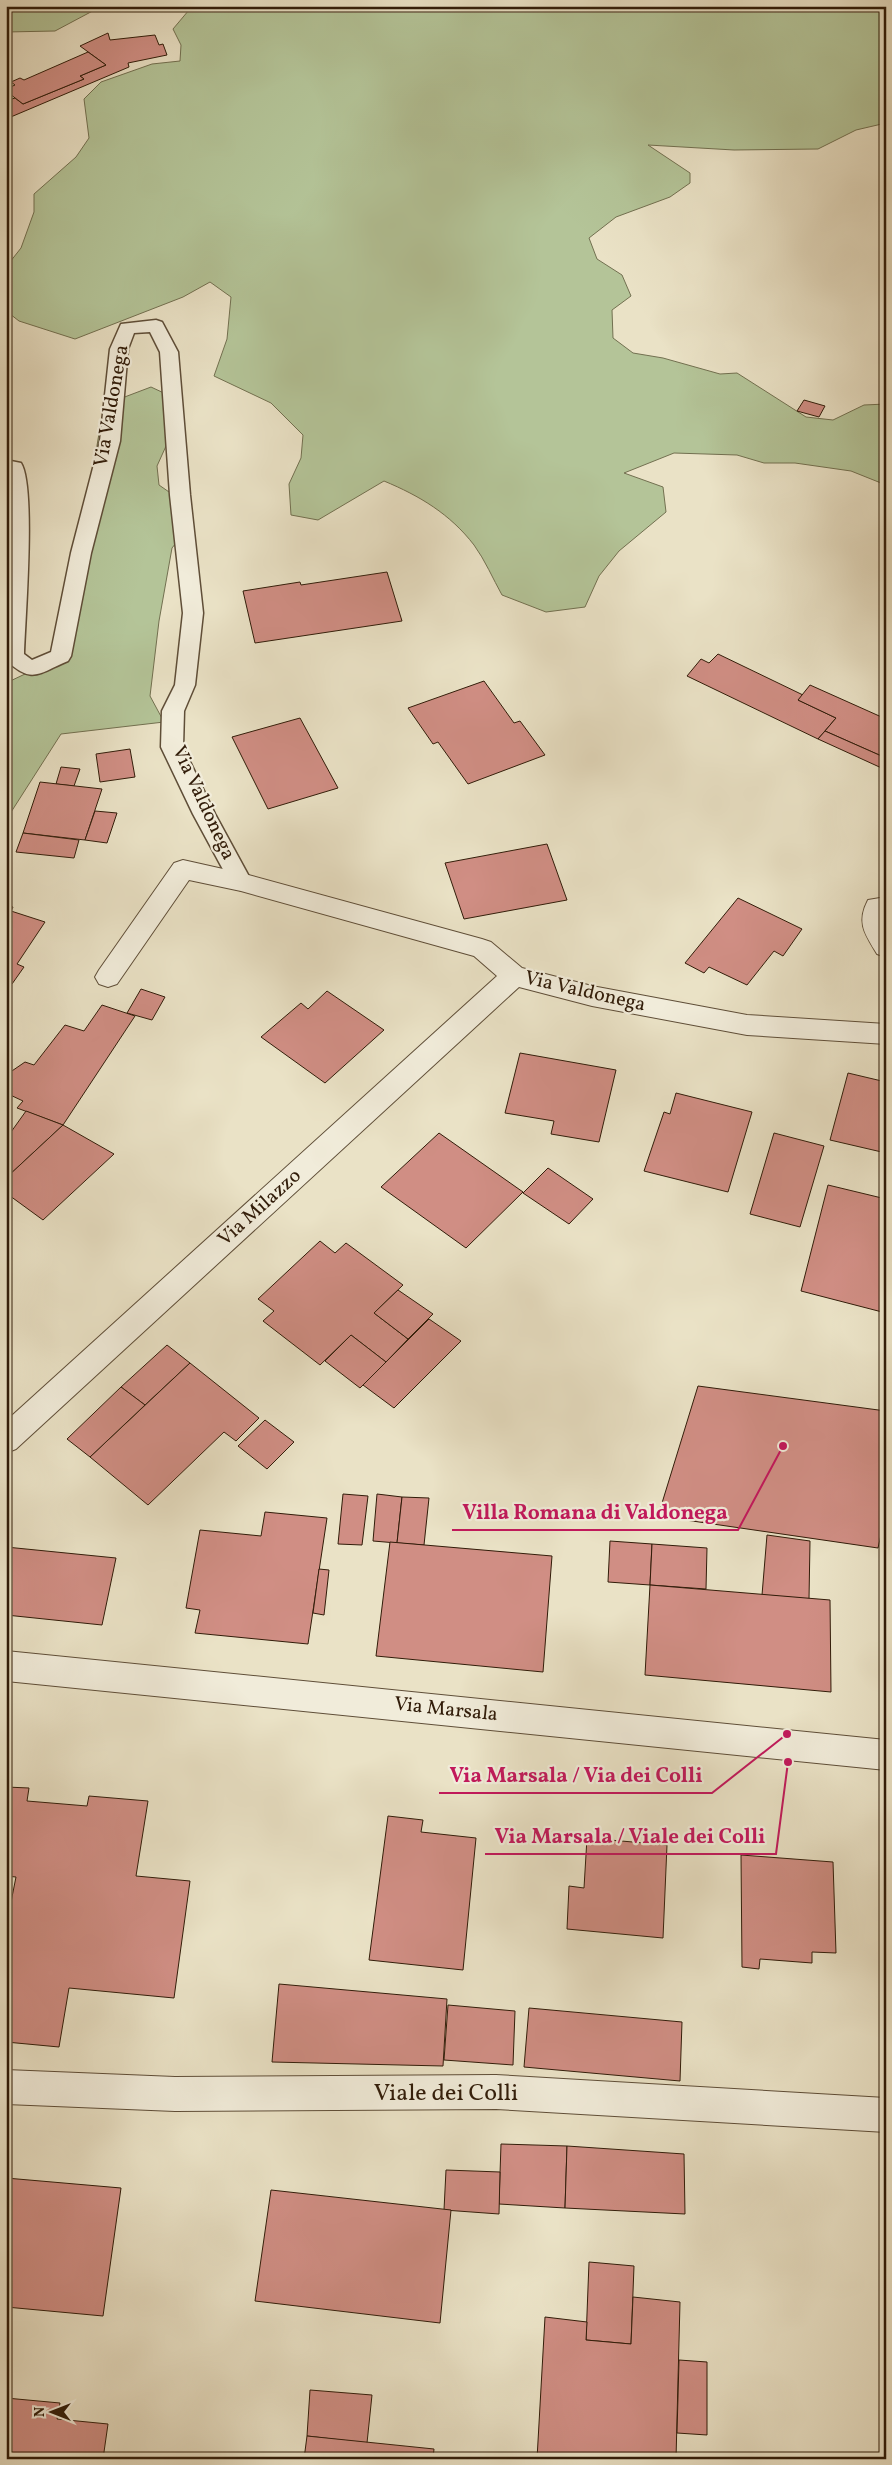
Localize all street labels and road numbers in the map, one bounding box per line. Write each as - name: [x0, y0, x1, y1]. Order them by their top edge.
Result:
- street label: Via Valdonega: [87, 343, 137, 469]
- street label: Via Valdonega: [164, 741, 242, 865]
- street label: Via Valdonega: [522, 964, 648, 1020]
- street label: Via Milazzo: [212, 1163, 308, 1253]
- street label: Via Marsala: [393, 1691, 499, 1729]
- street label: Viale dei Colli: [374, 2077, 518, 2111]

